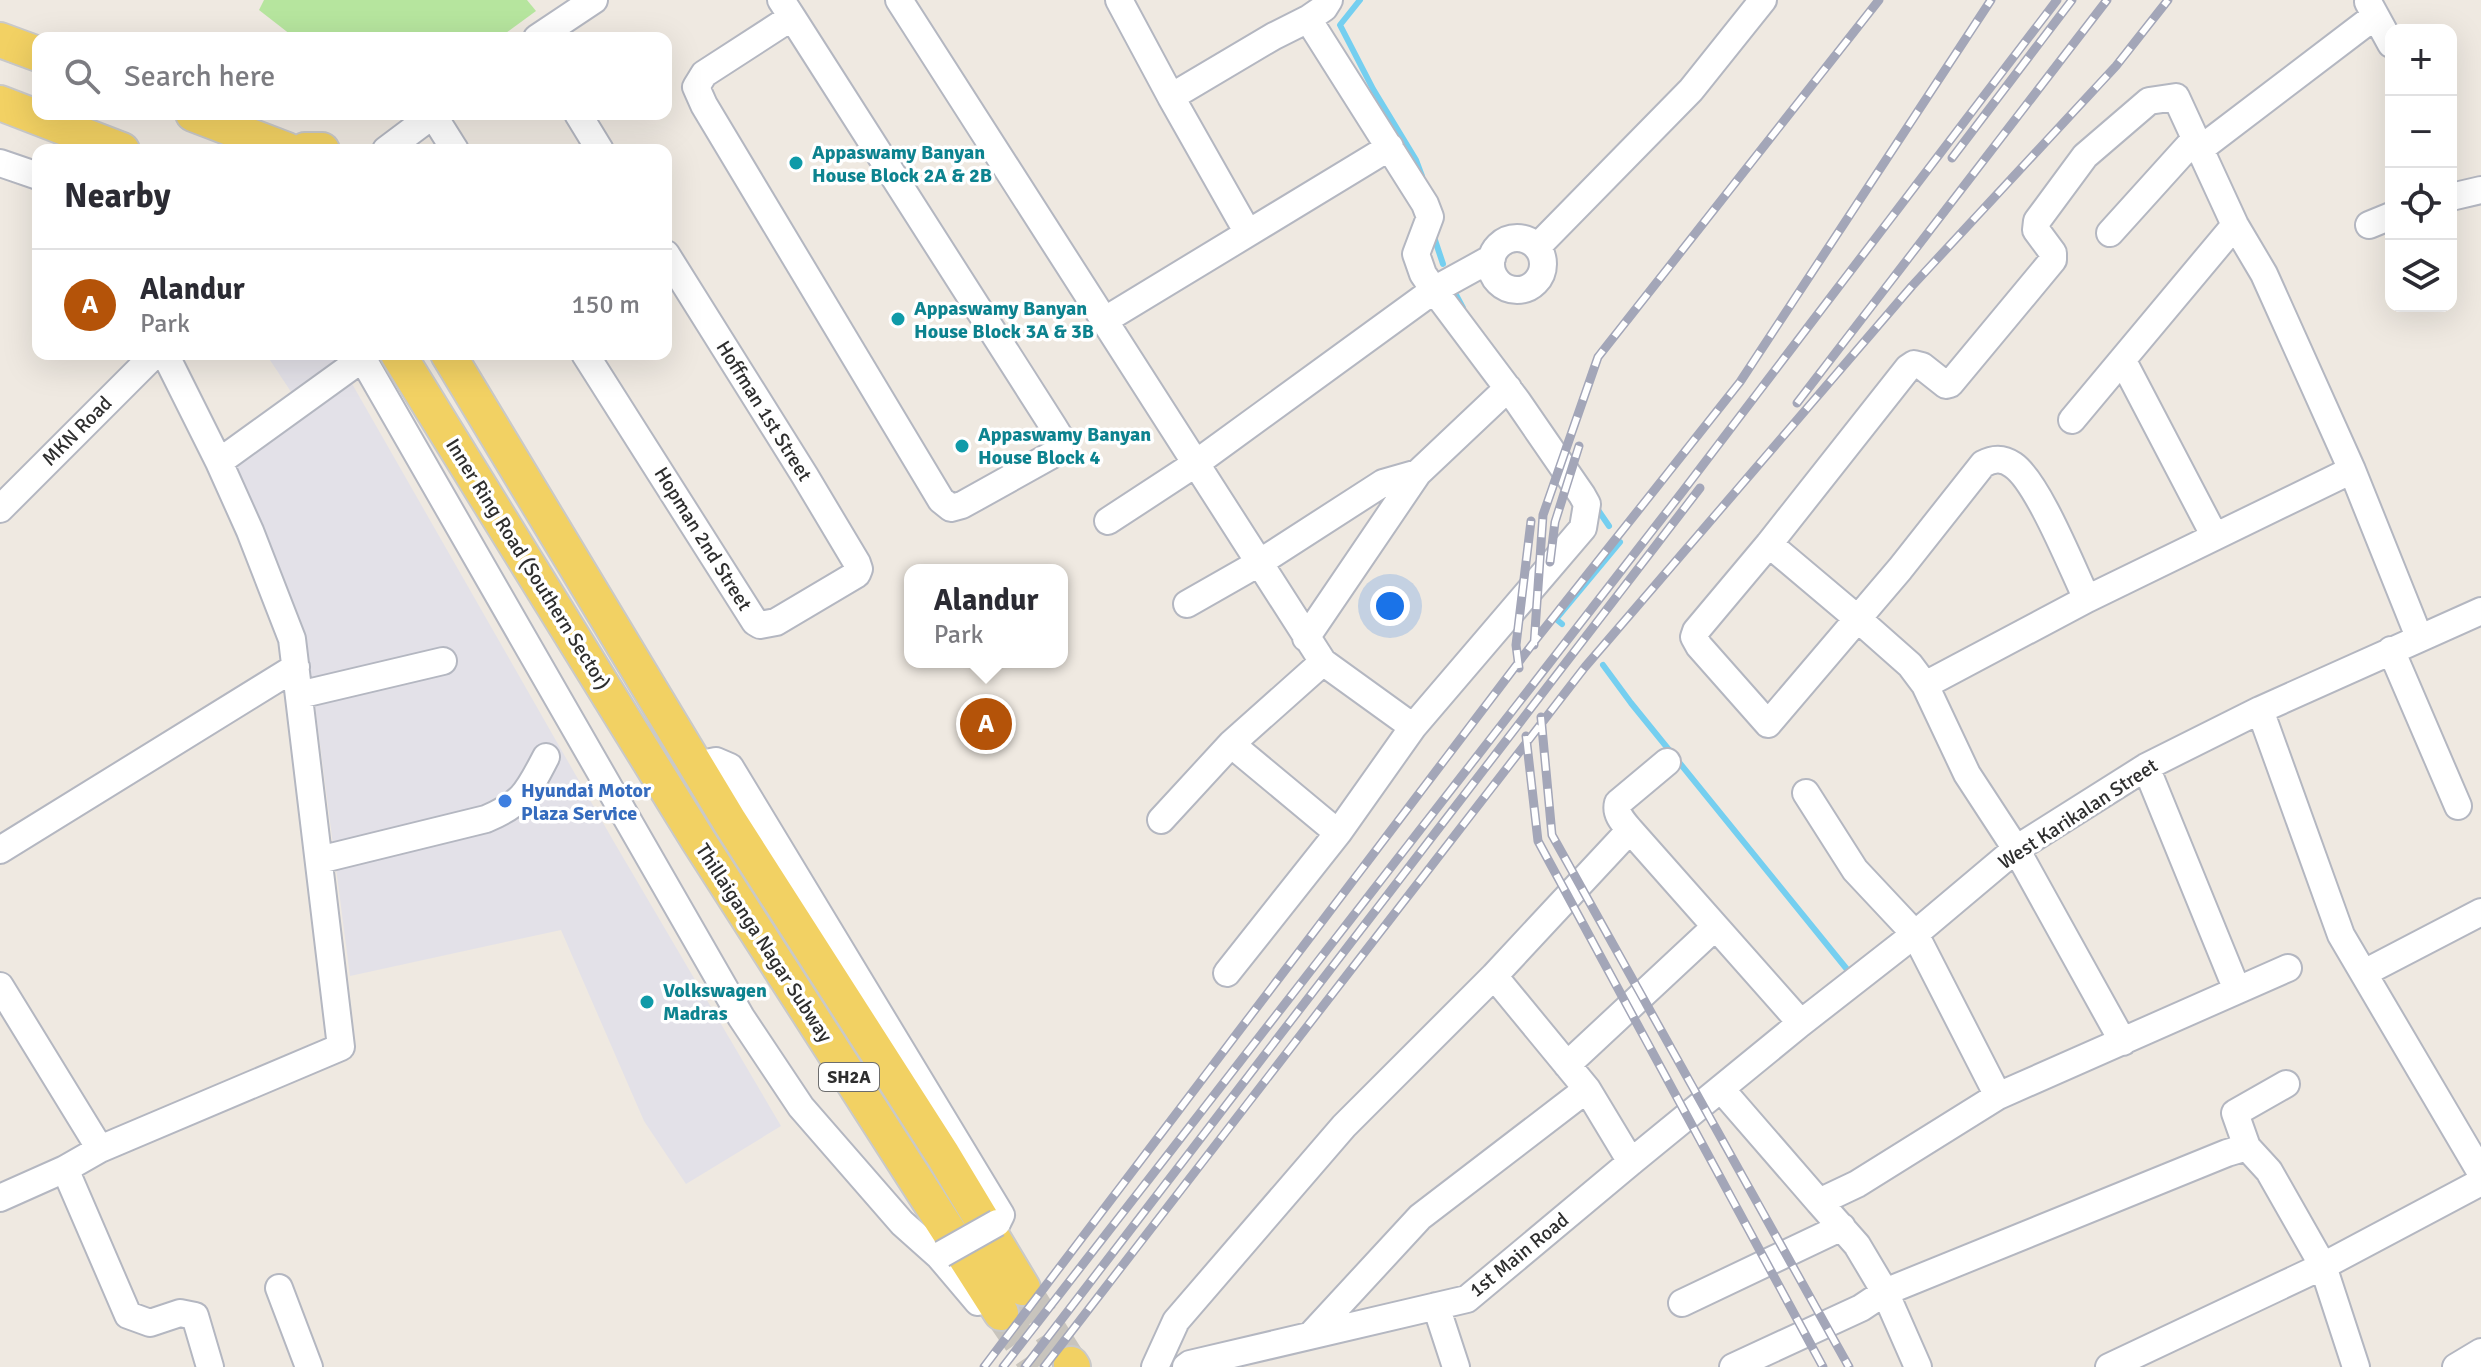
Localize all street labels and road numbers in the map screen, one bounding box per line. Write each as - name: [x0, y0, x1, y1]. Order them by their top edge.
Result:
- street label: Hoffman 1st Street: [711, 336, 817, 486]
- street label: MKN Road: [37, 391, 117, 471]
- street label: Inner Ring Road (Southern Sector): [440, 434, 616, 694]
- street label: Hopman 2nd Street: [649, 463, 757, 615]
- street label: West Karikalan Street: [1994, 753, 2162, 875]
- street label: Thillaiganga Nagar Subway: [690, 839, 838, 1048]
- road number: SH2A: [819, 1063, 879, 1091]
- street label: 1st Main Road: [1464, 1207, 1574, 1303]

